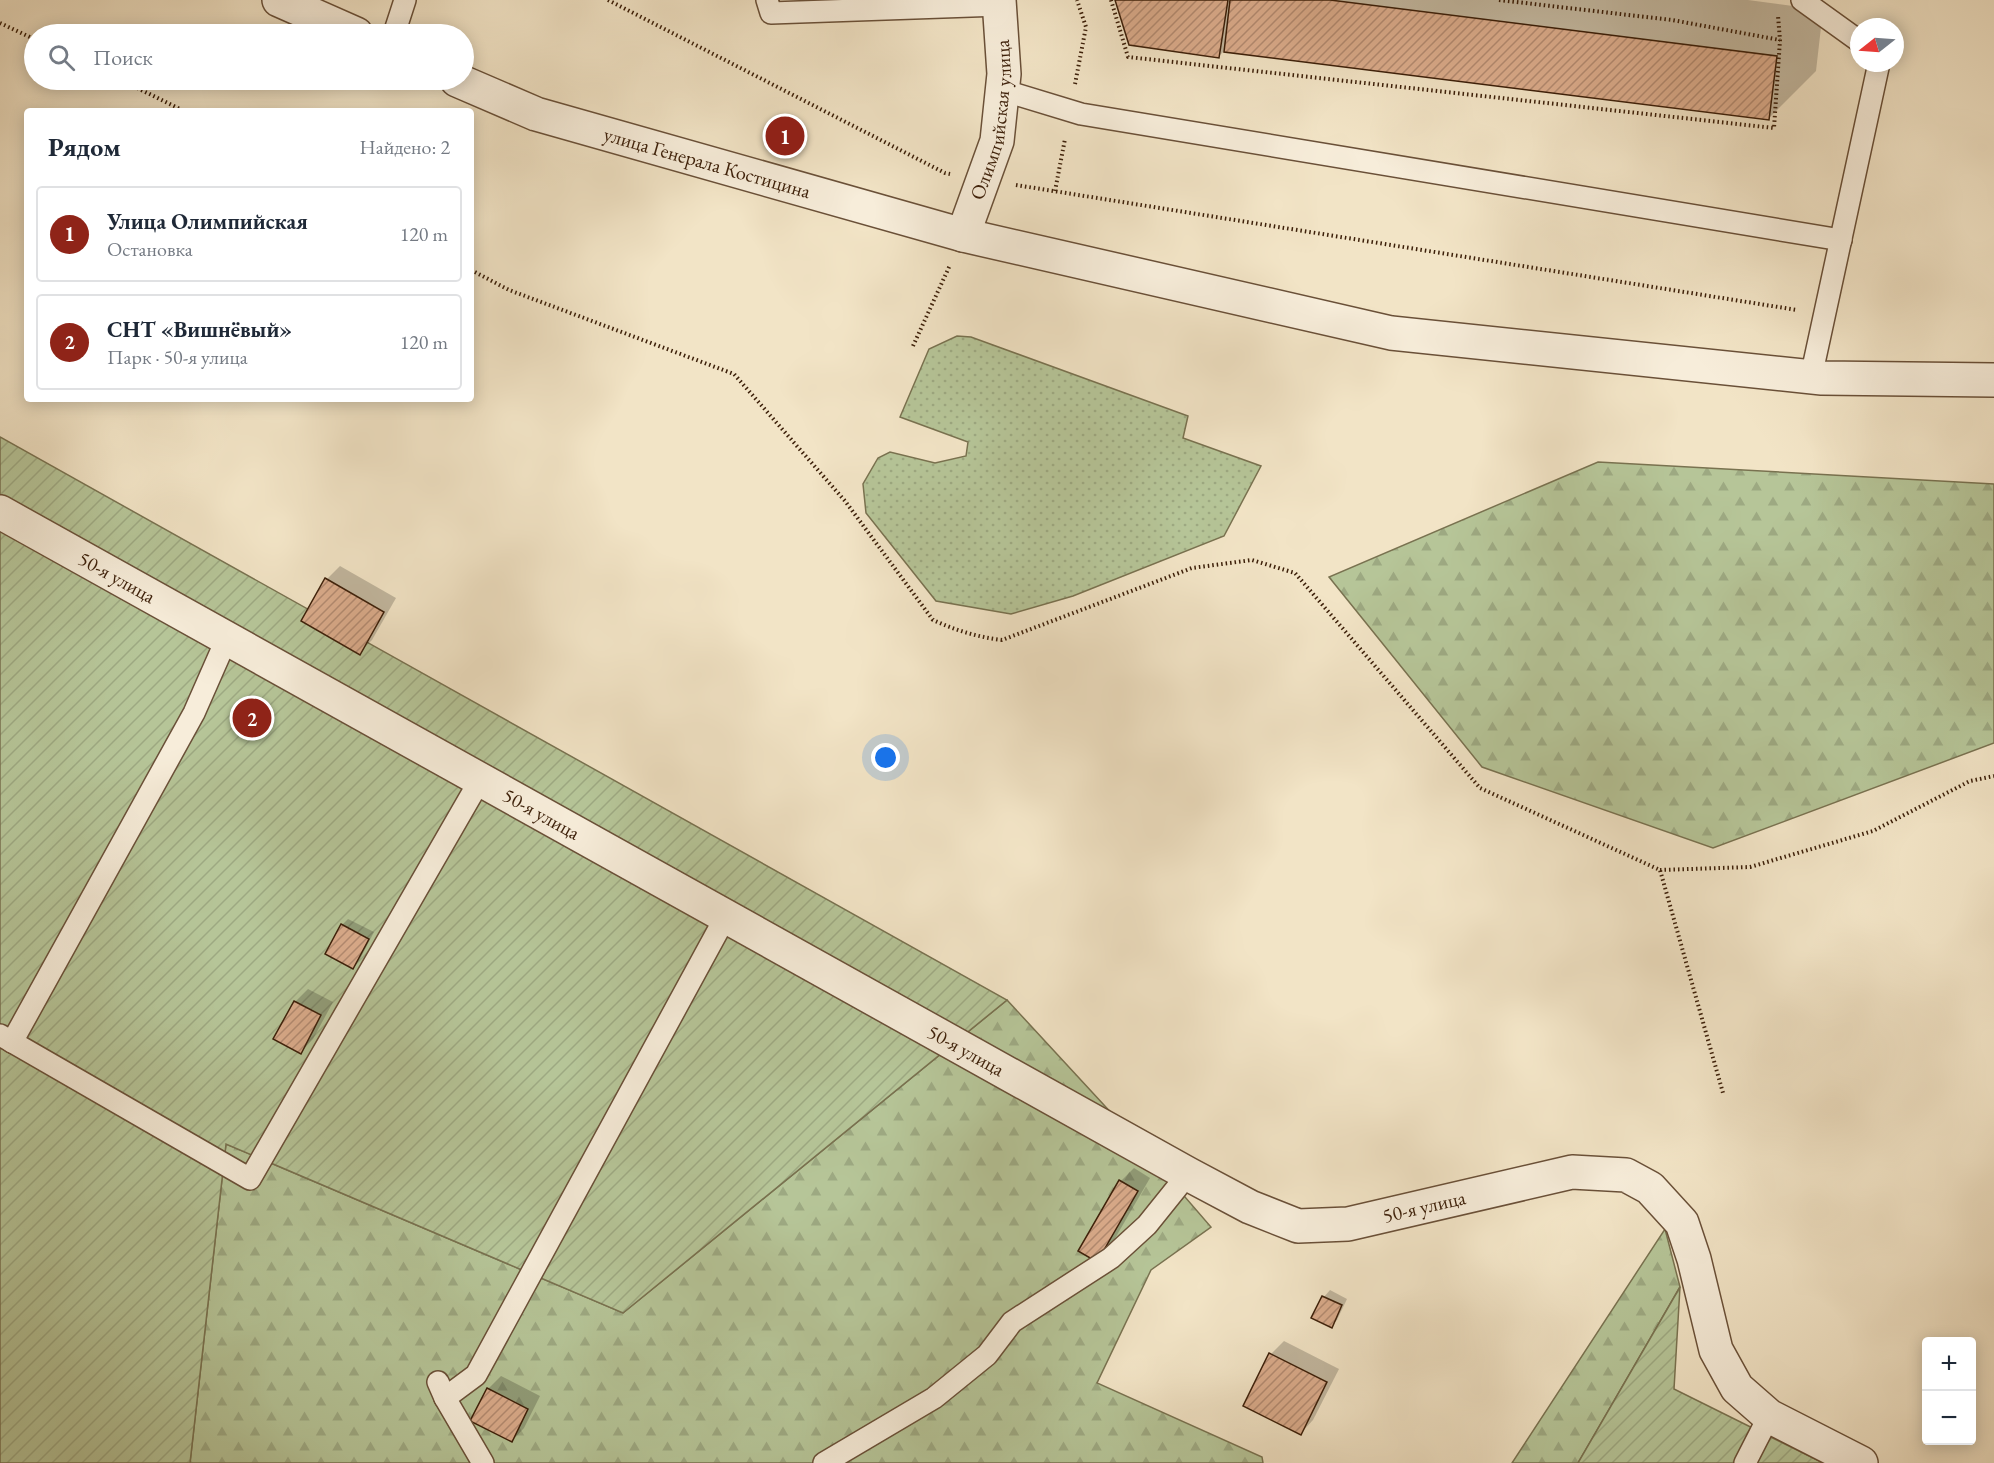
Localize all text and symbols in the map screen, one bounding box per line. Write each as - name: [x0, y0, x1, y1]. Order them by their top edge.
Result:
- north arrow: [1850, 18, 1904, 72]
- search box: [24, 24, 474, 90]
- street label: Олимпийская улица: [964, 39, 1017, 203]
- icon: search: [45, 41, 78, 74]
- text: Поиск: [93, 43, 153, 72]
- pin: 1: [766, 114, 804, 158]
- street label: улица Генерала Костицина: [601, 121, 814, 204]
- text: Рядом: [48, 130, 121, 164]
- text: Найдено: 2: [359, 134, 450, 160]
- text: Улица Олимпийская: [107, 207, 308, 236]
- text: 1: [64, 221, 75, 247]
- text: 120 m: [400, 221, 448, 247]
- text: Остановка: [107, 236, 193, 262]
- text: СНТ «Вишнёвый»: [107, 315, 292, 344]
- text: 2: [64, 329, 75, 355]
- text: 120 m: [400, 329, 448, 355]
- text: Парк · 50-я улица: [107, 344, 248, 370]
- street label: 50-я улица: [74, 545, 160, 609]
- pin: 2: [232, 696, 272, 740]
- your location: [871, 743, 900, 772]
- street label: 50-я улица: [498, 782, 585, 846]
- street label: 50-я улица: [923, 1018, 1009, 1082]
- street label: 50-я улица: [1380, 1184, 1468, 1229]
- map controls: [1922, 1337, 1976, 1445]
- button: +: [1922, 1337, 1976, 1391]
- button: −: [1922, 1391, 1976, 1445]

